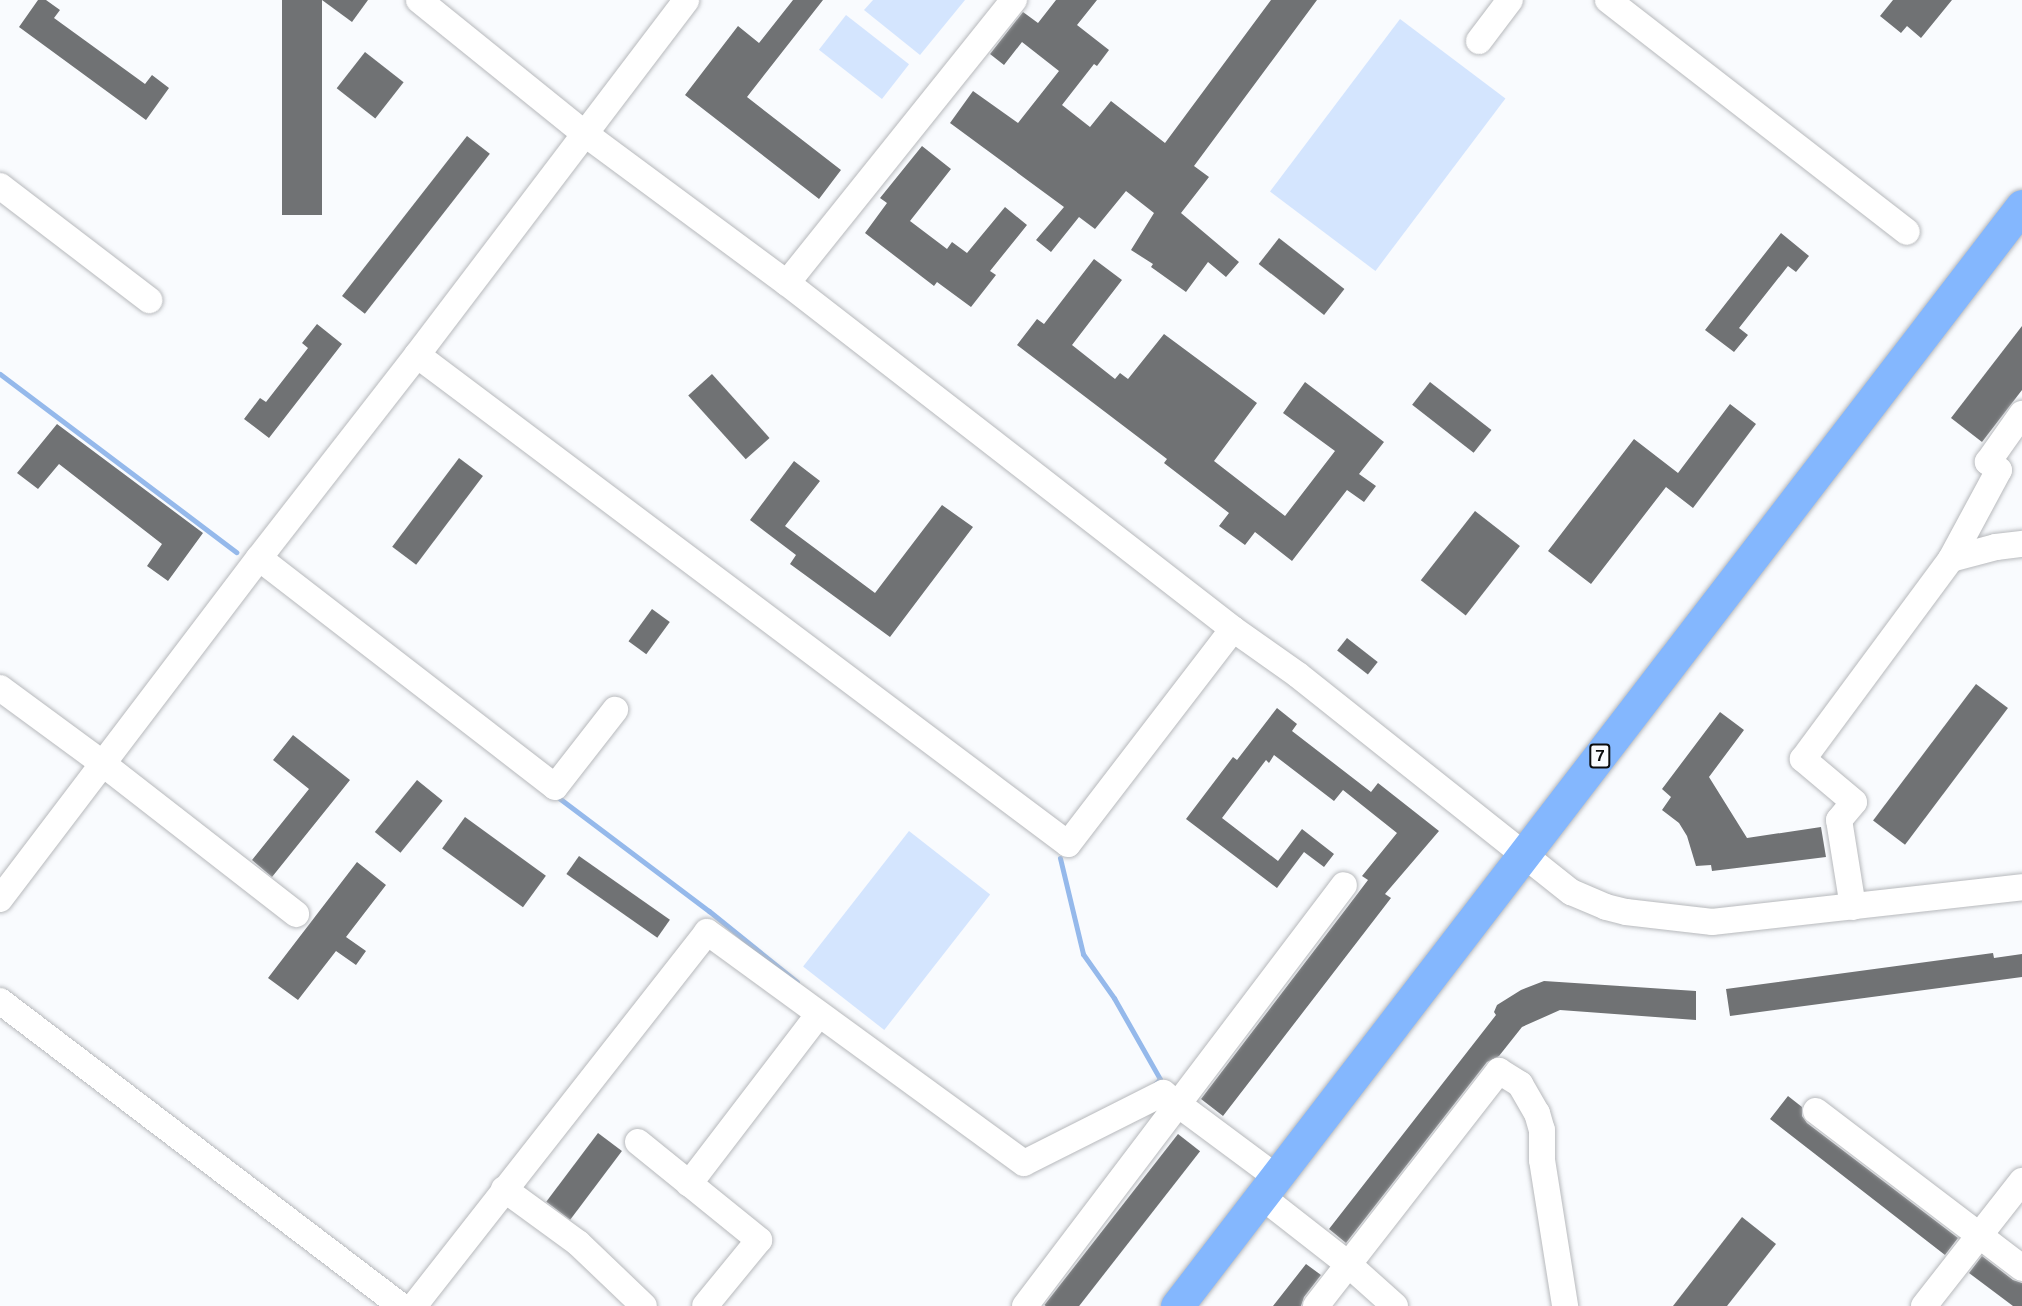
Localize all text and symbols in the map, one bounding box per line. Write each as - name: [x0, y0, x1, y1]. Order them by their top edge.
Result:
- road number: 7: [1588, 744, 1612, 768]

